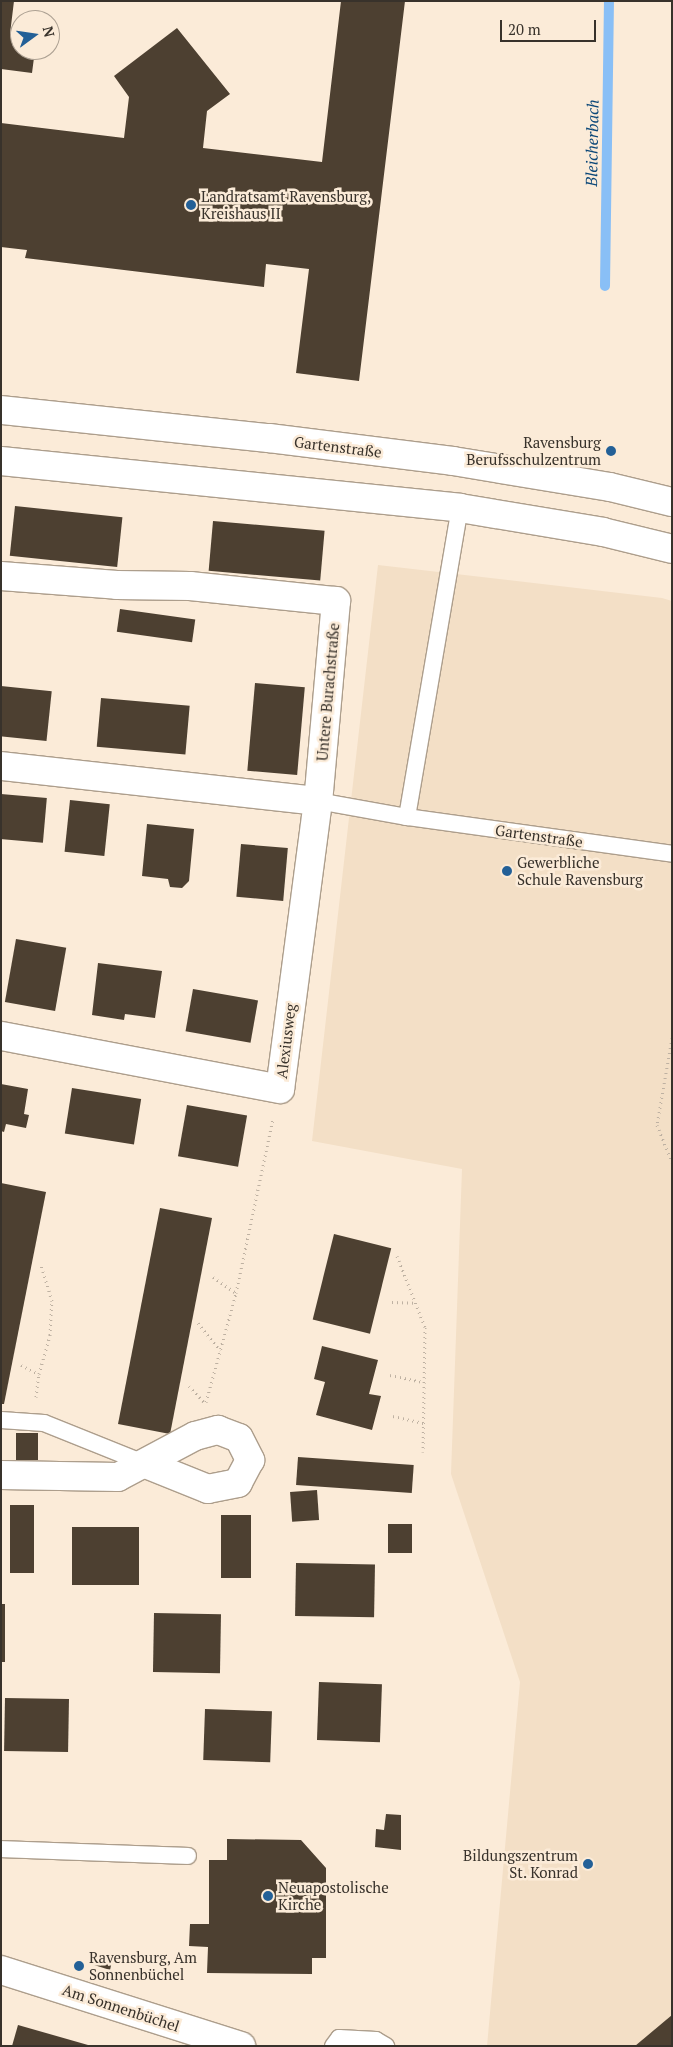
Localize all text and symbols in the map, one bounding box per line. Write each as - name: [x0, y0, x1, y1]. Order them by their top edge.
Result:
- north arrow: [10, 10, 60, 60]
- scale bar: [503, 10, 599, 42]
- text: 20 m: [508, 19, 541, 39]
- text: N: [39, 24, 60, 39]
- water label: Bleicherbach: [582, 99, 602, 187]
- place label: Landratsamt Ravensburg, Kreishaus II: [201, 187, 371, 222]
- marker: Landratsamt Ravensburg, Kreishaus II: [185, 199, 197, 211]
- street label: Gartenstraße: [293, 433, 383, 461]
- place label: Ravensburg Berufsschulzentrum: [466, 433, 601, 468]
- marker: Ravensburg Berufsschulzentrum: [605, 445, 617, 457]
- street label: Untere Burachstraße: [313, 622, 343, 762]
- street label: Gartenstraße: [494, 821, 584, 851]
- place label: Gewerbliche Schule Ravensburg: [517, 853, 643, 888]
- marker: Gewerbliche Schule Ravensburg: [501, 865, 513, 877]
- street label: Alexiusweg: [272, 1002, 300, 1080]
- place label: Bildungszentrum St. Konrad: [463, 1846, 578, 1881]
- marker: Bildungszentrum St. Konrad: [582, 1858, 594, 1870]
- place label: Neuapostolische Kirche: [278, 1878, 389, 1913]
- marker: Neuapostolische Kirche: [262, 1890, 274, 1902]
- place label: Ravensburg, Am Sonnenbüchel: [89, 1948, 198, 1983]
- marker: Ravensburg, Am Sonnenbüchel: [73, 1960, 85, 1972]
- street label: Am Sonnenbüchel: [60, 1981, 182, 2035]

